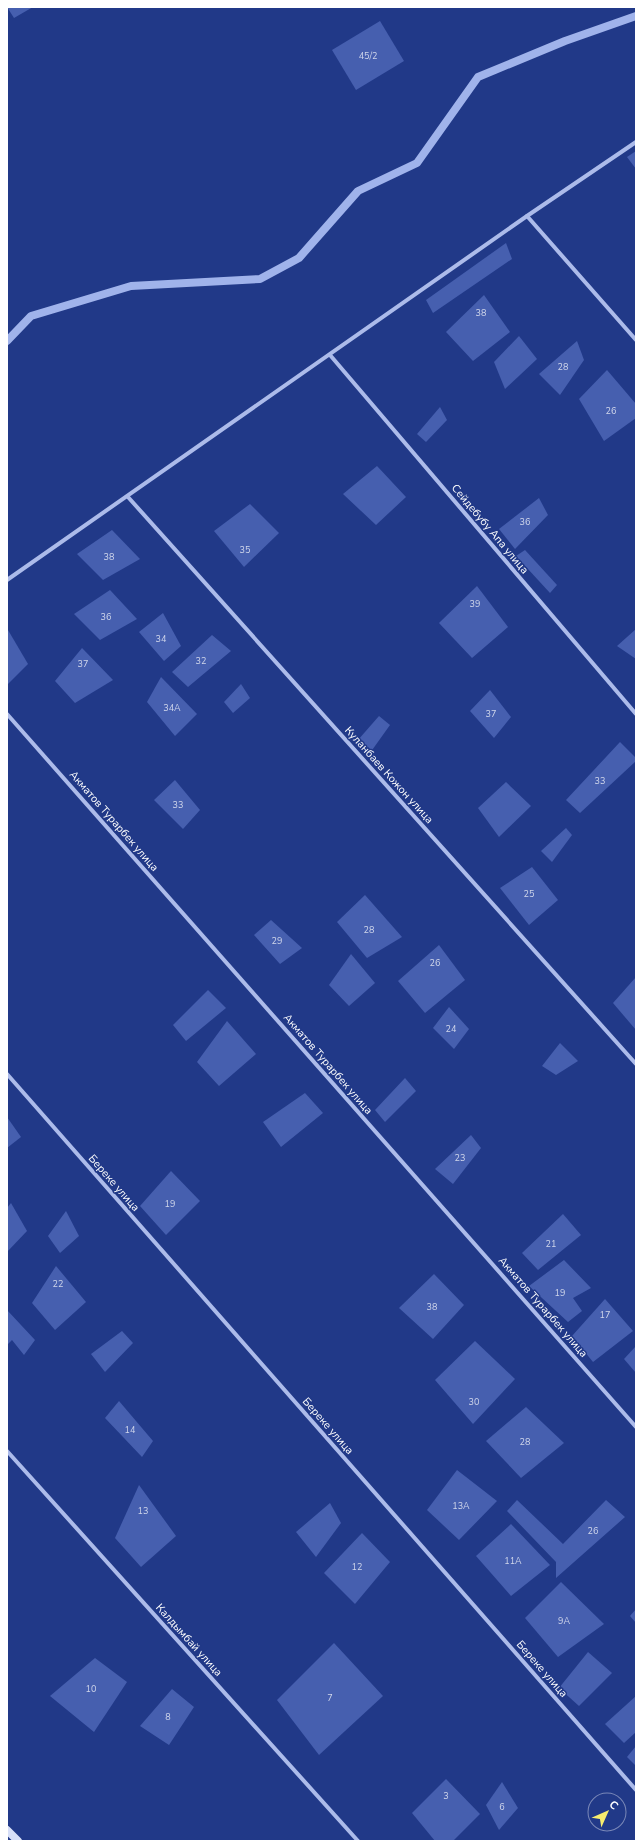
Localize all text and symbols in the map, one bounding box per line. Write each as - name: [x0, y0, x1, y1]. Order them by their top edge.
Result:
- house number: 45/2: [359, 50, 377, 62]
- house number: 38: [476, 307, 486, 319]
- house number: 28: [558, 361, 568, 373]
- house number: 26: [606, 405, 616, 417]
- street label: Сейдебубу Апа улица: [448, 481, 532, 577]
- house number: 36: [520, 516, 530, 528]
- house number: 35: [240, 544, 250, 556]
- house number: 38: [104, 551, 114, 563]
- house number: 39: [470, 598, 480, 610]
- house number: 36: [101, 611, 111, 623]
- house number: 34: [156, 633, 167, 645]
- house number: 32: [196, 655, 206, 667]
- house number: 37: [78, 658, 88, 670]
- house number: 34А: [163, 702, 181, 714]
- house number: 37: [486, 708, 496, 720]
- street label: Куланбаев Кожон улица: [341, 723, 437, 827]
- street label: Акматов Турарбек улица: [66, 767, 162, 875]
- house number: 33: [595, 775, 605, 787]
- house number: 33: [173, 799, 183, 811]
- house number: 25: [524, 888, 534, 900]
- house number: 28: [364, 924, 374, 936]
- house number: 29: [272, 935, 282, 947]
- house number: 26: [430, 957, 440, 969]
- street label: Акматов Турарбек улица: [280, 1010, 376, 1118]
- house number: 24: [446, 1023, 457, 1035]
- street label: Береке улица: [85, 1151, 143, 1215]
- house number: 23: [455, 1152, 465, 1164]
- house number: 19: [165, 1198, 175, 1210]
- house number: 21: [546, 1238, 556, 1250]
- street label: Акматов Турарбек улица: [495, 1253, 591, 1361]
- house number: 22: [53, 1278, 63, 1290]
- house number: 19: [555, 1287, 565, 1299]
- house number: 38: [427, 1301, 437, 1313]
- house number: 17: [600, 1309, 610, 1321]
- street label: Береке улица: [299, 1394, 357, 1458]
- house number: 30: [469, 1396, 479, 1408]
- house number: 14: [125, 1424, 136, 1436]
- house number: 28: [520, 1436, 530, 1448]
- house number: 13А: [452, 1500, 470, 1512]
- house number: 13: [138, 1505, 148, 1517]
- house number: 26: [588, 1525, 598, 1537]
- house number: 11А: [504, 1555, 522, 1567]
- house number: 12: [352, 1561, 362, 1573]
- street label: Калдымбай улица: [152, 1600, 226, 1680]
- house number: 9А: [558, 1615, 570, 1627]
- street label: Береке улица: [513, 1637, 571, 1701]
- house number: 10: [86, 1683, 96, 1695]
- house number: 7: [327, 1692, 333, 1704]
- house number: 8: [165, 1711, 171, 1723]
- house number: 3: [443, 1790, 449, 1802]
- north arrow: [587, 1792, 627, 1832]
- text: С: [606, 1797, 622, 1814]
- house number: 6: [499, 1801, 505, 1813]

